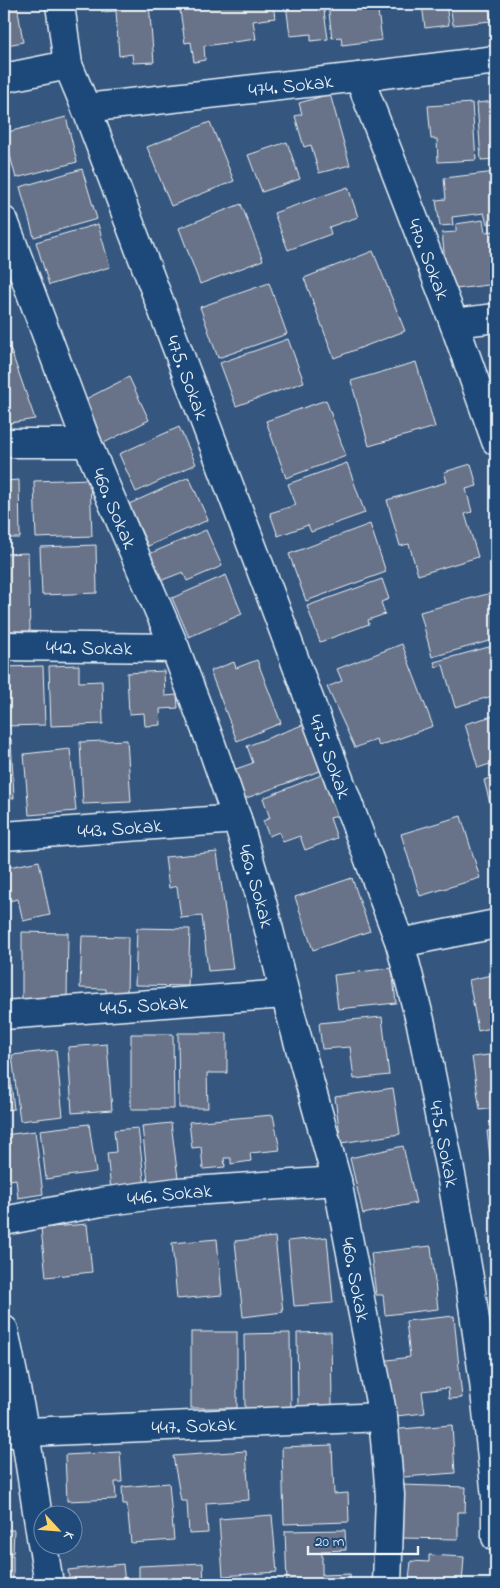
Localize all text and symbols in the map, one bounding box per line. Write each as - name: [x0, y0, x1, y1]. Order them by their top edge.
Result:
- street label: 474. Sokak: [247, 68, 335, 106]
- street label: 470. Sokak: [398, 215, 456, 305]
- street label: 475. Sokak: [157, 332, 215, 425]
- street label: 460. Sokak: [82, 464, 143, 555]
- street label: 442. Sokak: [46, 634, 133, 665]
- street label: 475. Sokak: [299, 711, 357, 804]
- street label: 443. Sokak: [77, 812, 163, 848]
- street label: 460. Sokak: [229, 841, 280, 932]
- street label: 445. Sokak: [99, 989, 189, 1025]
- street label: 475. Sokak: [420, 1098, 465, 1190]
- street label: 446. Sokak: [126, 1178, 214, 1215]
- street label: 460. Sokak: [331, 1235, 376, 1325]
- street label: 447. Sokak: [151, 1411, 237, 1444]
- north arrow: [32, 1506, 82, 1556]
- scale bar: [308, 1523, 418, 1555]
- text: K: [57, 1527, 79, 1544]
- text: 20 m: [315, 1531, 345, 1553]

